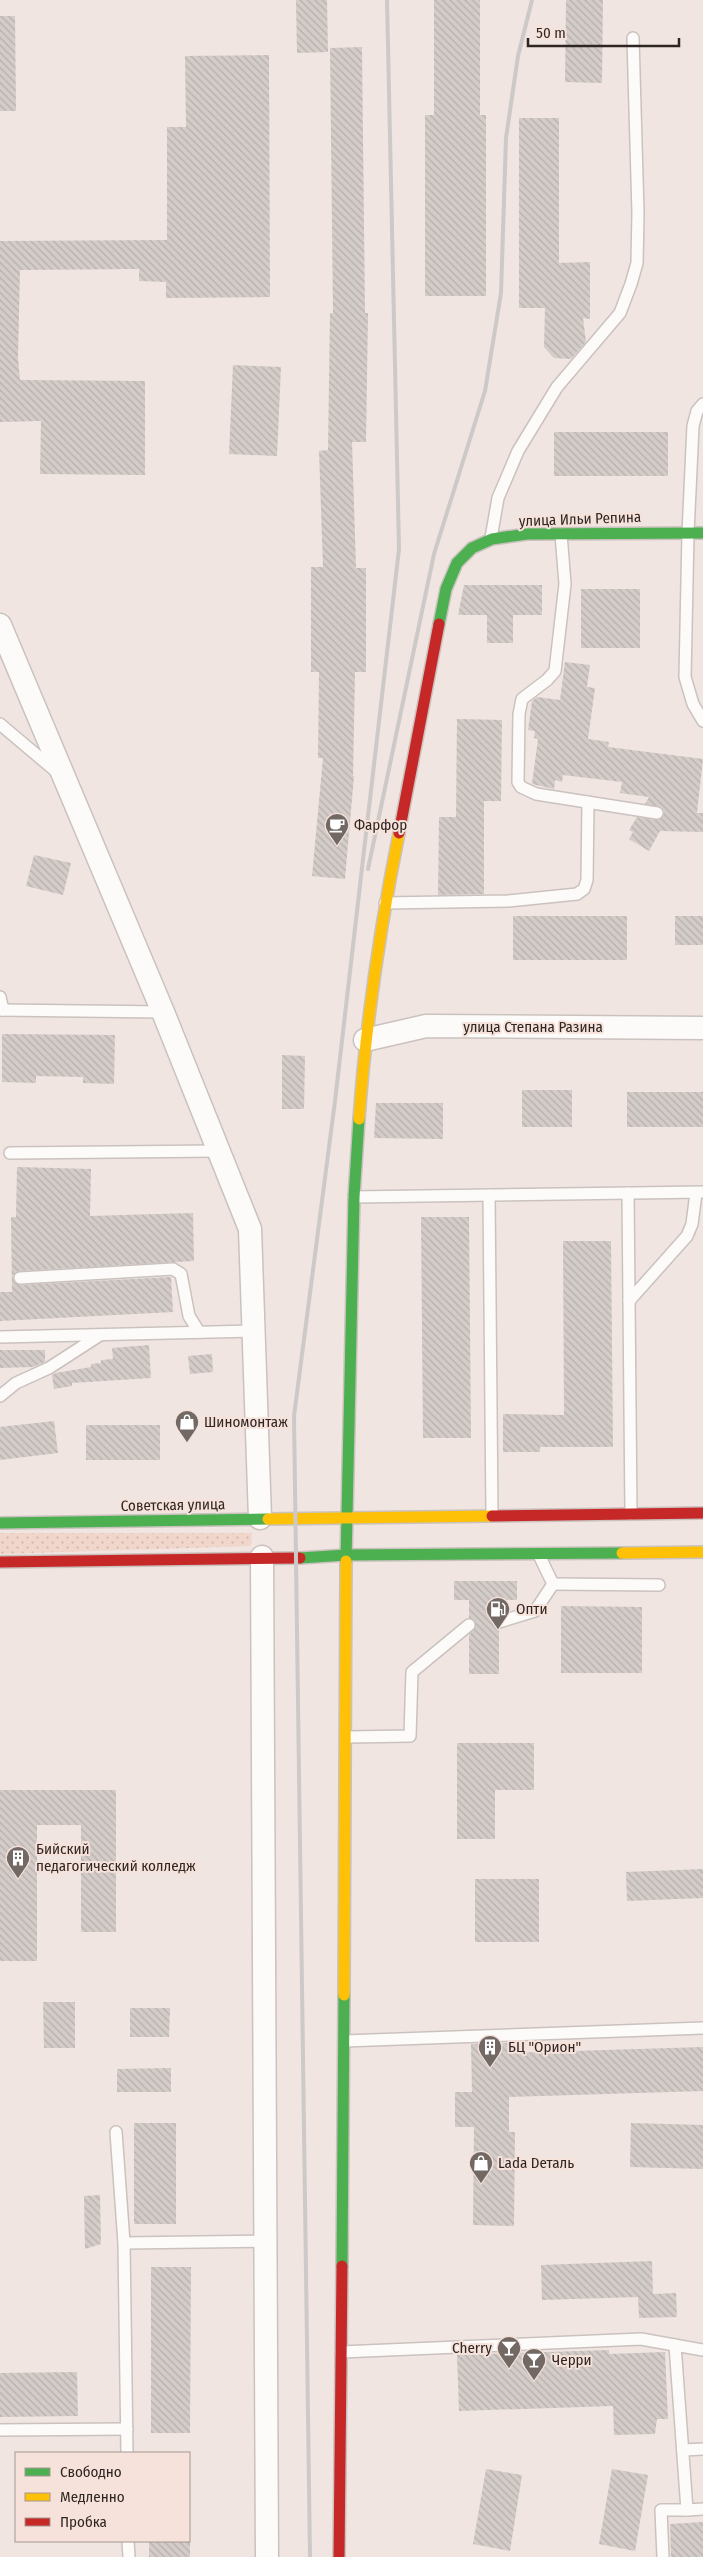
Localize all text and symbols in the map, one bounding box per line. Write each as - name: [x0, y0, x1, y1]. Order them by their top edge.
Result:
- scale bar: [528, 15, 679, 47]
- text: 50 m: [536, 24, 566, 42]
- street label: улица Ильи Репина: [518, 508, 642, 530]
- cafe icon: Фарфор: [324, 812, 350, 846]
- place label: Фарфор: [354, 816, 407, 834]
- street label: улица Степана Разина: [463, 1018, 603, 1036]
- shop icon: Шиномонтаж: [174, 1409, 200, 1443]
- place label: Шиномонтаж: [204, 1413, 288, 1431]
- street label: Советская улица: [121, 1495, 225, 1515]
- fuel station icon: Опти: [485, 1596, 511, 1630]
- place label: Опти: [516, 1600, 548, 1618]
- place label: Бийский педагогический колледж: [36, 1840, 196, 1875]
- building icon: Бийский педагогический колледж: [5, 1845, 31, 1879]
- building icon: БЦ "Орион": [477, 2034, 503, 2068]
- place label: БЦ "Орион": [508, 2038, 581, 2056]
- shop icon: Lada Dеталь: [468, 2150, 494, 2184]
- place label: Lada Dеталь: [498, 2154, 574, 2172]
- bar icon: Cherry: [496, 2335, 522, 2369]
- place label: Cherry: [452, 2339, 492, 2357]
- bar icon: Черри: [521, 2347, 547, 2381]
- place label: Черри: [552, 2351, 592, 2369]
- legend: [15, 2452, 190, 2542]
- text: Свободно: [60, 2463, 122, 2481]
- text: Медленно: [60, 2488, 125, 2506]
- text: Пробка: [60, 2513, 107, 2531]

